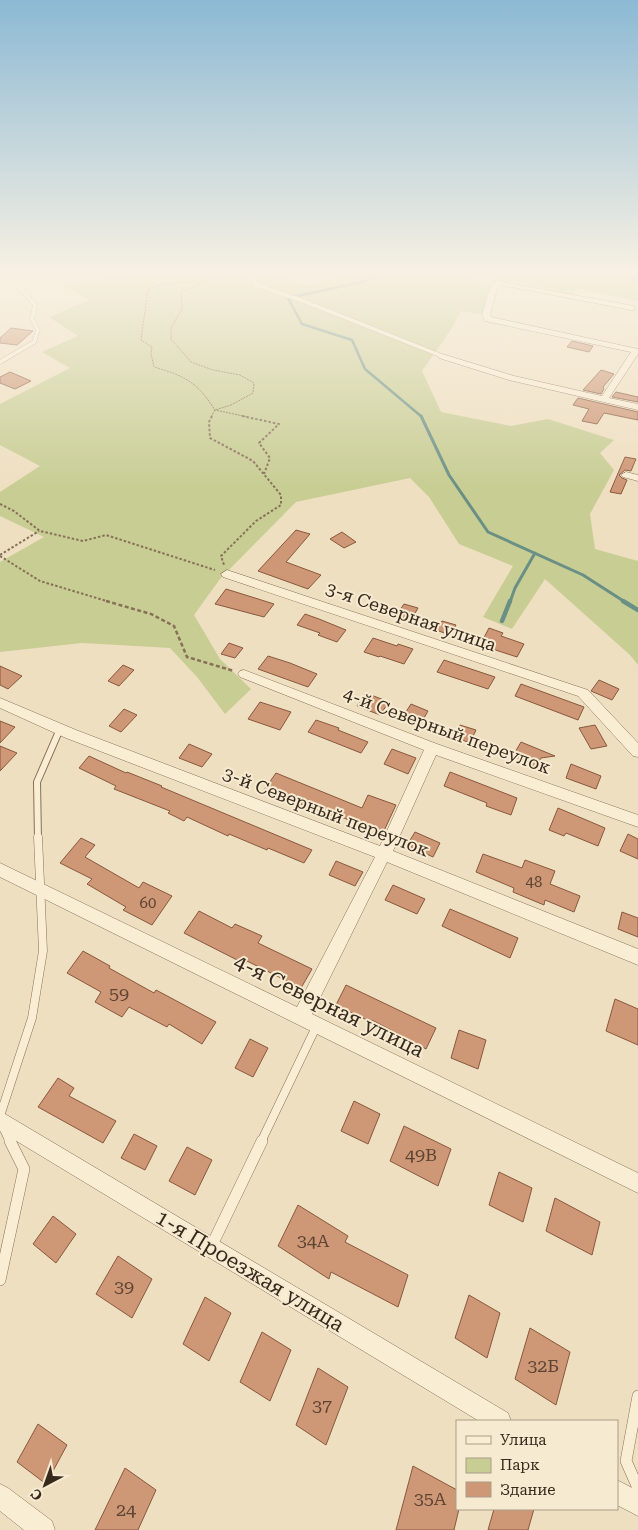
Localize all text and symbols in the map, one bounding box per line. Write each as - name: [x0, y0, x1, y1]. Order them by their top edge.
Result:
- street label: 3-я Северная улица: [323, 577, 499, 656]
- street label: 4-й Северный переулок: [340, 683, 554, 778]
- street label: 3-й Северный переулок: [220, 762, 432, 861]
- house number: 48: [526, 873, 542, 891]
- house number: 60: [140, 894, 156, 912]
- street label: 4-я Северная улица: [230, 949, 429, 1063]
- house number: 59: [109, 983, 129, 1004]
- house number: 49В: [405, 1144, 437, 1165]
- street label: 1-я Проезжая улица: [151, 1205, 349, 1337]
- house number: 34А: [297, 1230, 330, 1251]
- house number: 39: [114, 1276, 134, 1297]
- house number: 32Б: [527, 1355, 559, 1376]
- house number: 37: [312, 1395, 332, 1416]
- legend: [456, 1420, 618, 1510]
- text: Улица: [500, 1431, 546, 1449]
- text: Парк: [500, 1456, 540, 1474]
- north arrow: [20, 1460, 70, 1510]
- text: Здание: [500, 1481, 556, 1499]
- text: С: [27, 1485, 45, 1504]
- house number: 35А: [414, 1488, 447, 1509]
- house number: 24: [116, 1499, 136, 1520]

